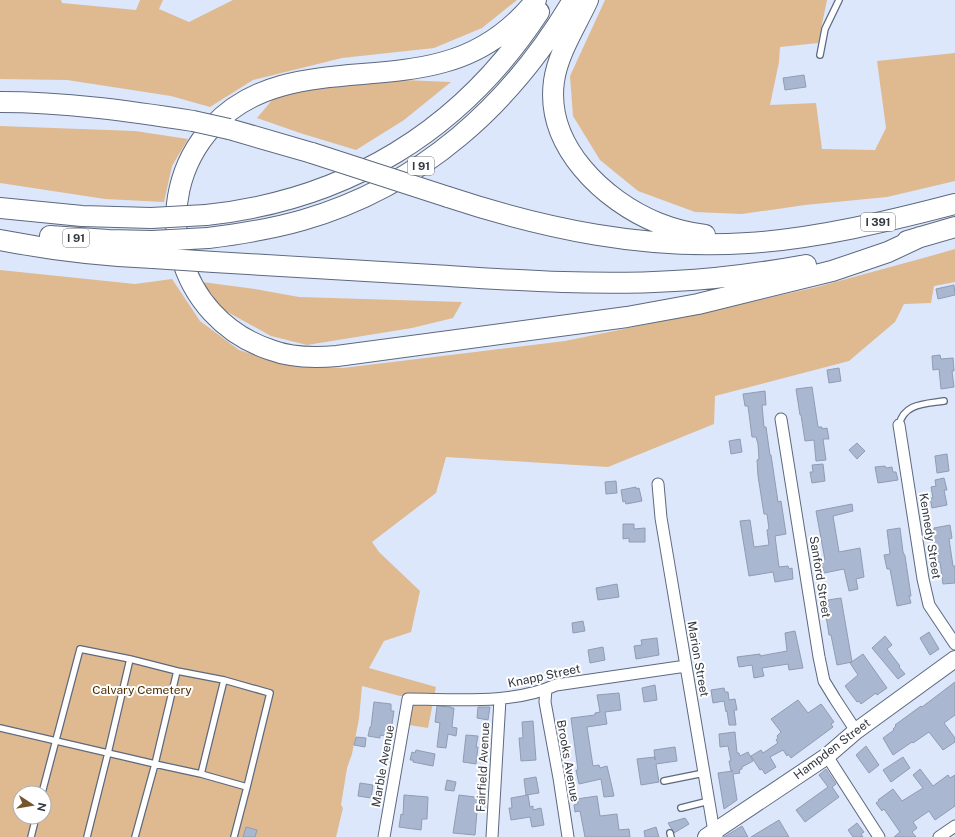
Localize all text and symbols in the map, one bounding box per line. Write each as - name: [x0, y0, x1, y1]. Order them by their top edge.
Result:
- road number: I 91: [408, 157, 434, 175]
- road number: I 391: [861, 213, 895, 231]
- road number: I 91: [63, 229, 89, 247]
- street label: Kennedy Street: [916, 492, 944, 580]
- street label: Sanford Street: [807, 535, 833, 619]
- street label: Marion Street: [684, 620, 712, 698]
- street label: Knapp Street: [506, 661, 582, 691]
- park label: Calvary Cemetery: [92, 683, 192, 697]
- street label: Hampden Street: [791, 715, 873, 782]
- street label: Brooks Avenue: [554, 719, 582, 803]
- street label: Fairfield Avenue: [474, 721, 492, 812]
- street label: Marble Avenue: [369, 724, 397, 808]
- north arrow: [12, 785, 52, 825]
- text: N: [35, 802, 49, 813]

